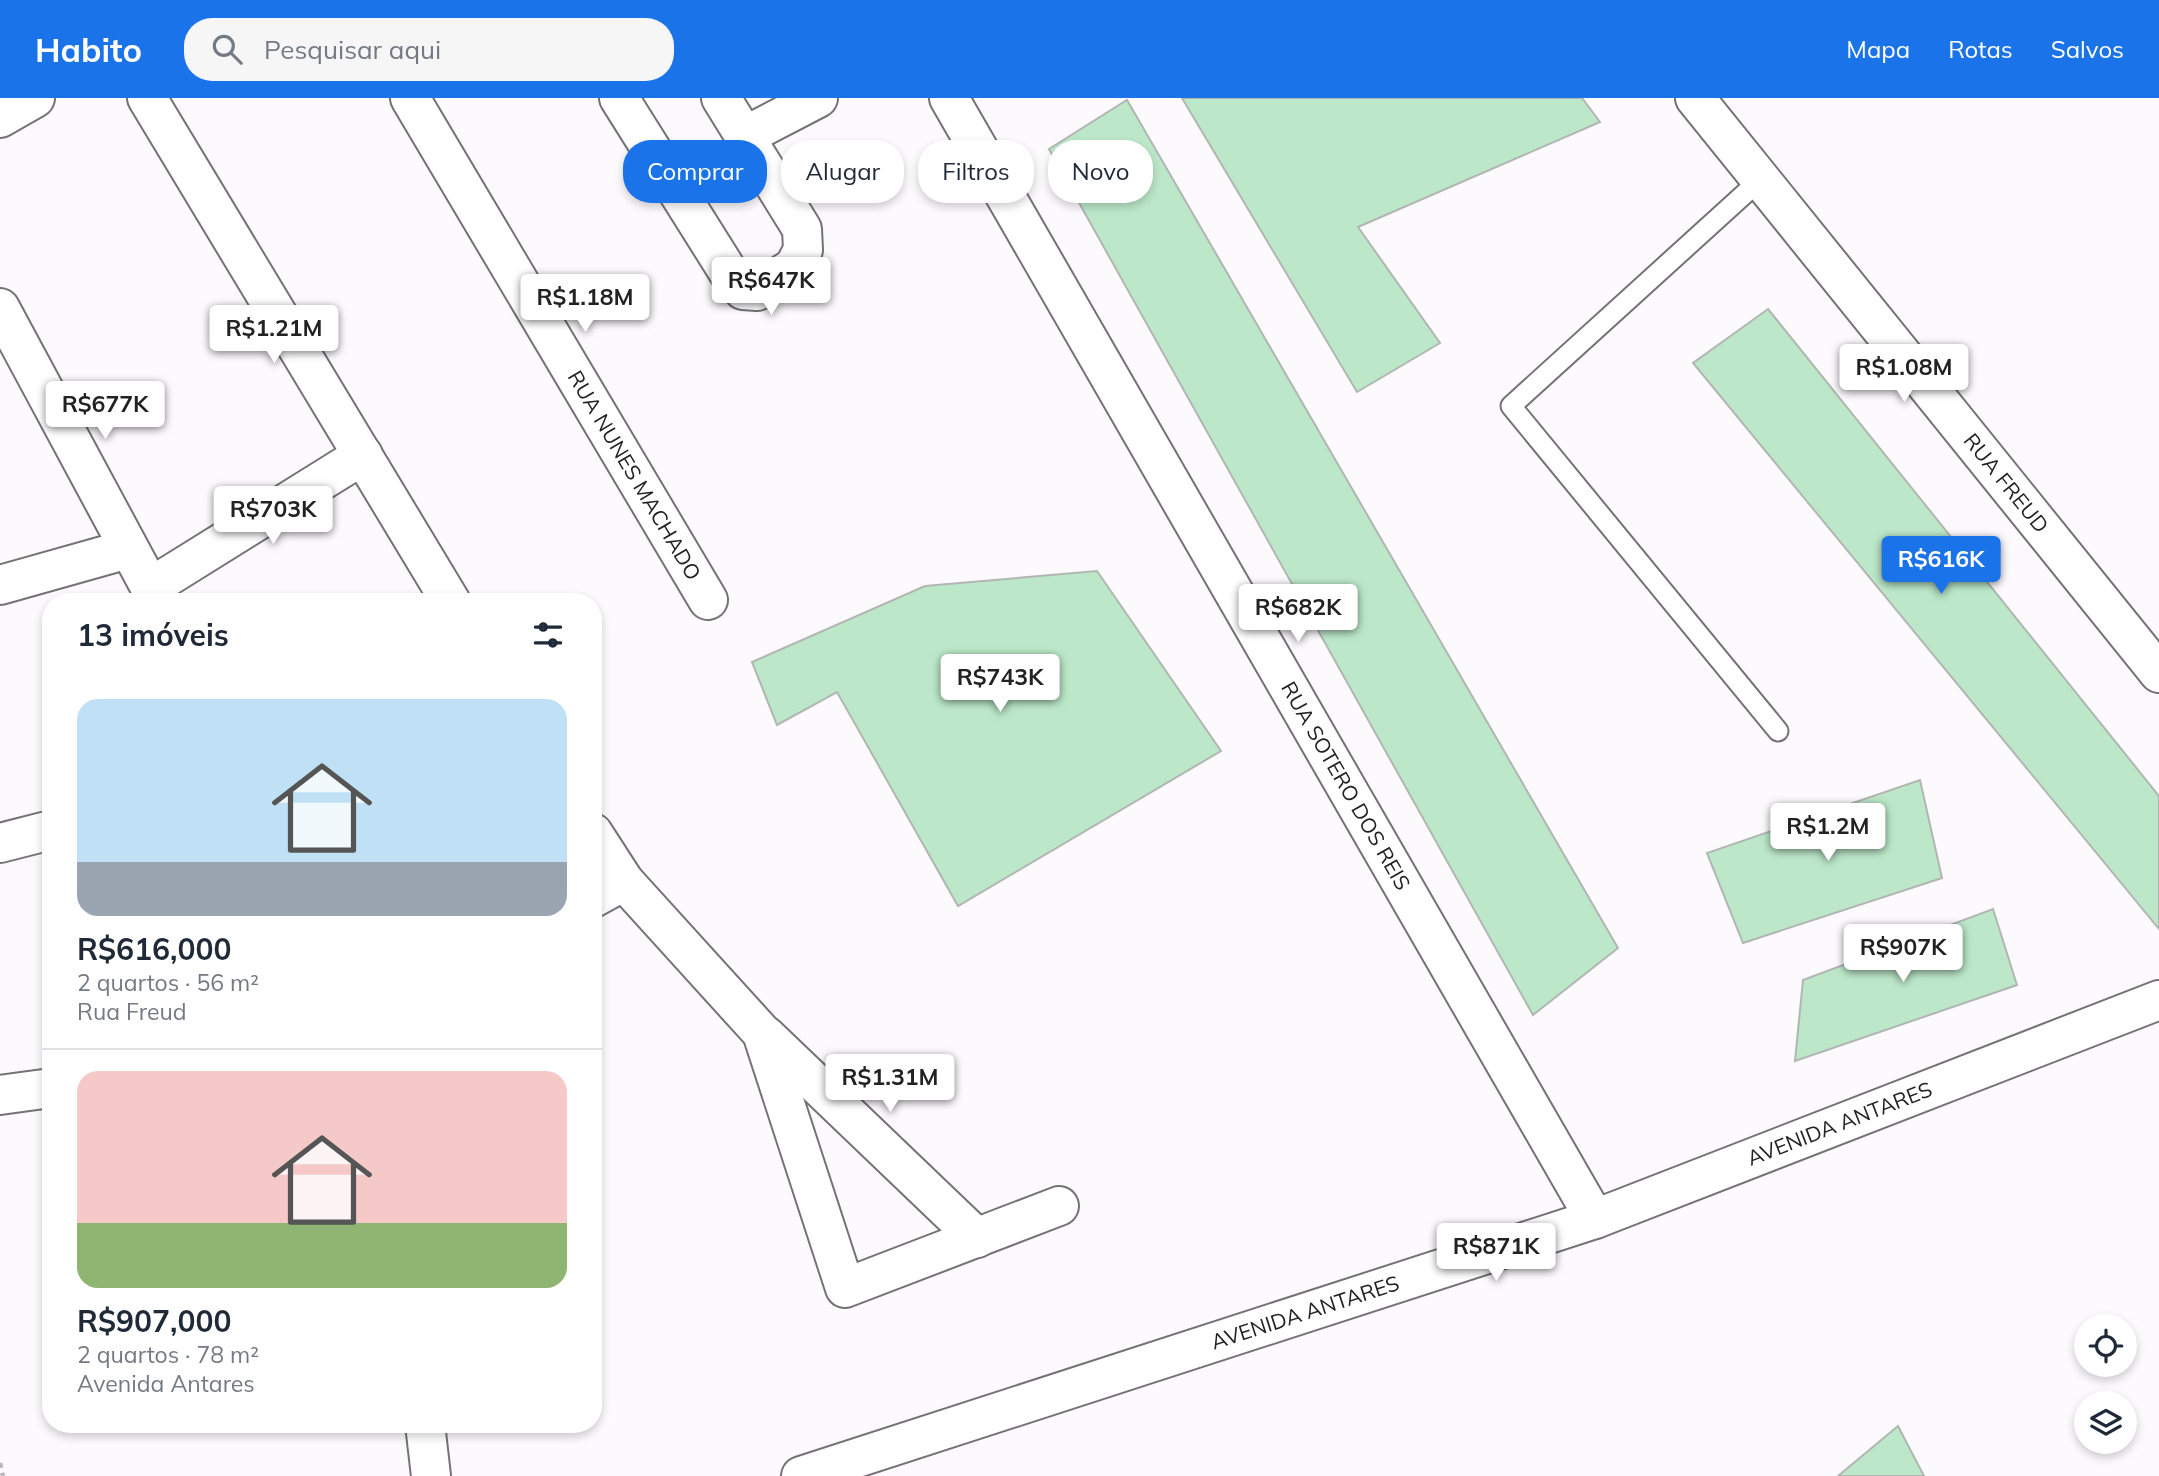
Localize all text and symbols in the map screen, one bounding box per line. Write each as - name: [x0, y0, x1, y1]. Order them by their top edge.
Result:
- search box: [184, 18, 674, 81]
- text: Habito: [35, 29, 142, 70]
- icon: search: [208, 30, 246, 68]
- text: Pesquisar aqui: [264, 33, 441, 66]
- text: Mapa: [1846, 34, 1910, 64]
- text: Rotas: [1948, 34, 2013, 64]
- text: Salvos: [2051, 34, 2124, 64]
- chip: Comprar: [623, 140, 767, 203]
- chip: Alugar: [781, 140, 904, 203]
- chip: Filtros: [918, 140, 1034, 203]
- chip: Novo: [1048, 140, 1153, 203]
- pin: R$647K: [714, 258, 828, 317]
- text: R$647K: [728, 265, 814, 294]
- pin: R$1.18M: [520, 274, 650, 334]
- text: R$1.18M: [536, 282, 634, 311]
- pin: R$1.21M: [209, 306, 339, 365]
- text: R$1.21M: [225, 313, 323, 342]
- pin: R$1.08M: [1839, 344, 1969, 404]
- text: R$1.08M: [1855, 352, 1953, 381]
- street label: RUA NUNES MACHADO: [563, 366, 707, 584]
- pin: R$677K: [48, 382, 162, 441]
- text: R$677K: [62, 389, 148, 418]
- street label: RUA FREUD: [1959, 428, 2055, 538]
- pin: R$703K: [216, 486, 330, 546]
- text: R$703K: [230, 494, 316, 523]
- pin: R$616K: [1884, 536, 1998, 596]
- text: R$616K: [1898, 544, 1984, 573]
- pin: R$682K: [1241, 584, 1355, 644]
- text: R$682K: [1255, 592, 1341, 621]
- text: 13 imóveis: [77, 616, 229, 654]
- icon: filters: [529, 616, 567, 654]
- pin: R$743K: [943, 654, 1057, 714]
- text: R$743K: [957, 662, 1043, 691]
- street label: RUA SOTERO DOS REIS: [1276, 677, 1417, 894]
- icon: home: [259, 745, 385, 871]
- pin: R$1.2M: [1771, 804, 1885, 863]
- text: R$1.2M: [1786, 811, 1870, 840]
- pin: R$907K: [1846, 924, 1960, 984]
- text: R$616,000: [77, 930, 232, 968]
- text: R$907K: [1860, 932, 1946, 961]
- text: 2 quartos · 56 m²: [77, 968, 259, 997]
- text: Rua Freud: [77, 997, 186, 1026]
- pin: R$1.31M: [825, 1054, 955, 1114]
- text: R$1.31M: [841, 1062, 939, 1091]
- street label: AVENIDA ANTARES: [1743, 1075, 1935, 1171]
- icon: home: [259, 1117, 385, 1243]
- pin: R$871K: [1439, 1224, 1553, 1283]
- text: R$871K: [1453, 1231, 1539, 1260]
- street label: AVENIDA ANTARES: [1208, 1269, 1402, 1354]
- text: R$907,000: [77, 1302, 232, 1340]
- map controls: [2074, 1314, 2137, 1454]
- button: locate: [2074, 1314, 2137, 1377]
- text: 2 quartos · 78 m²: [77, 1340, 259, 1369]
- text: Avenida Antares: [77, 1369, 255, 1398]
- button: layers: [2074, 1391, 2137, 1454]

